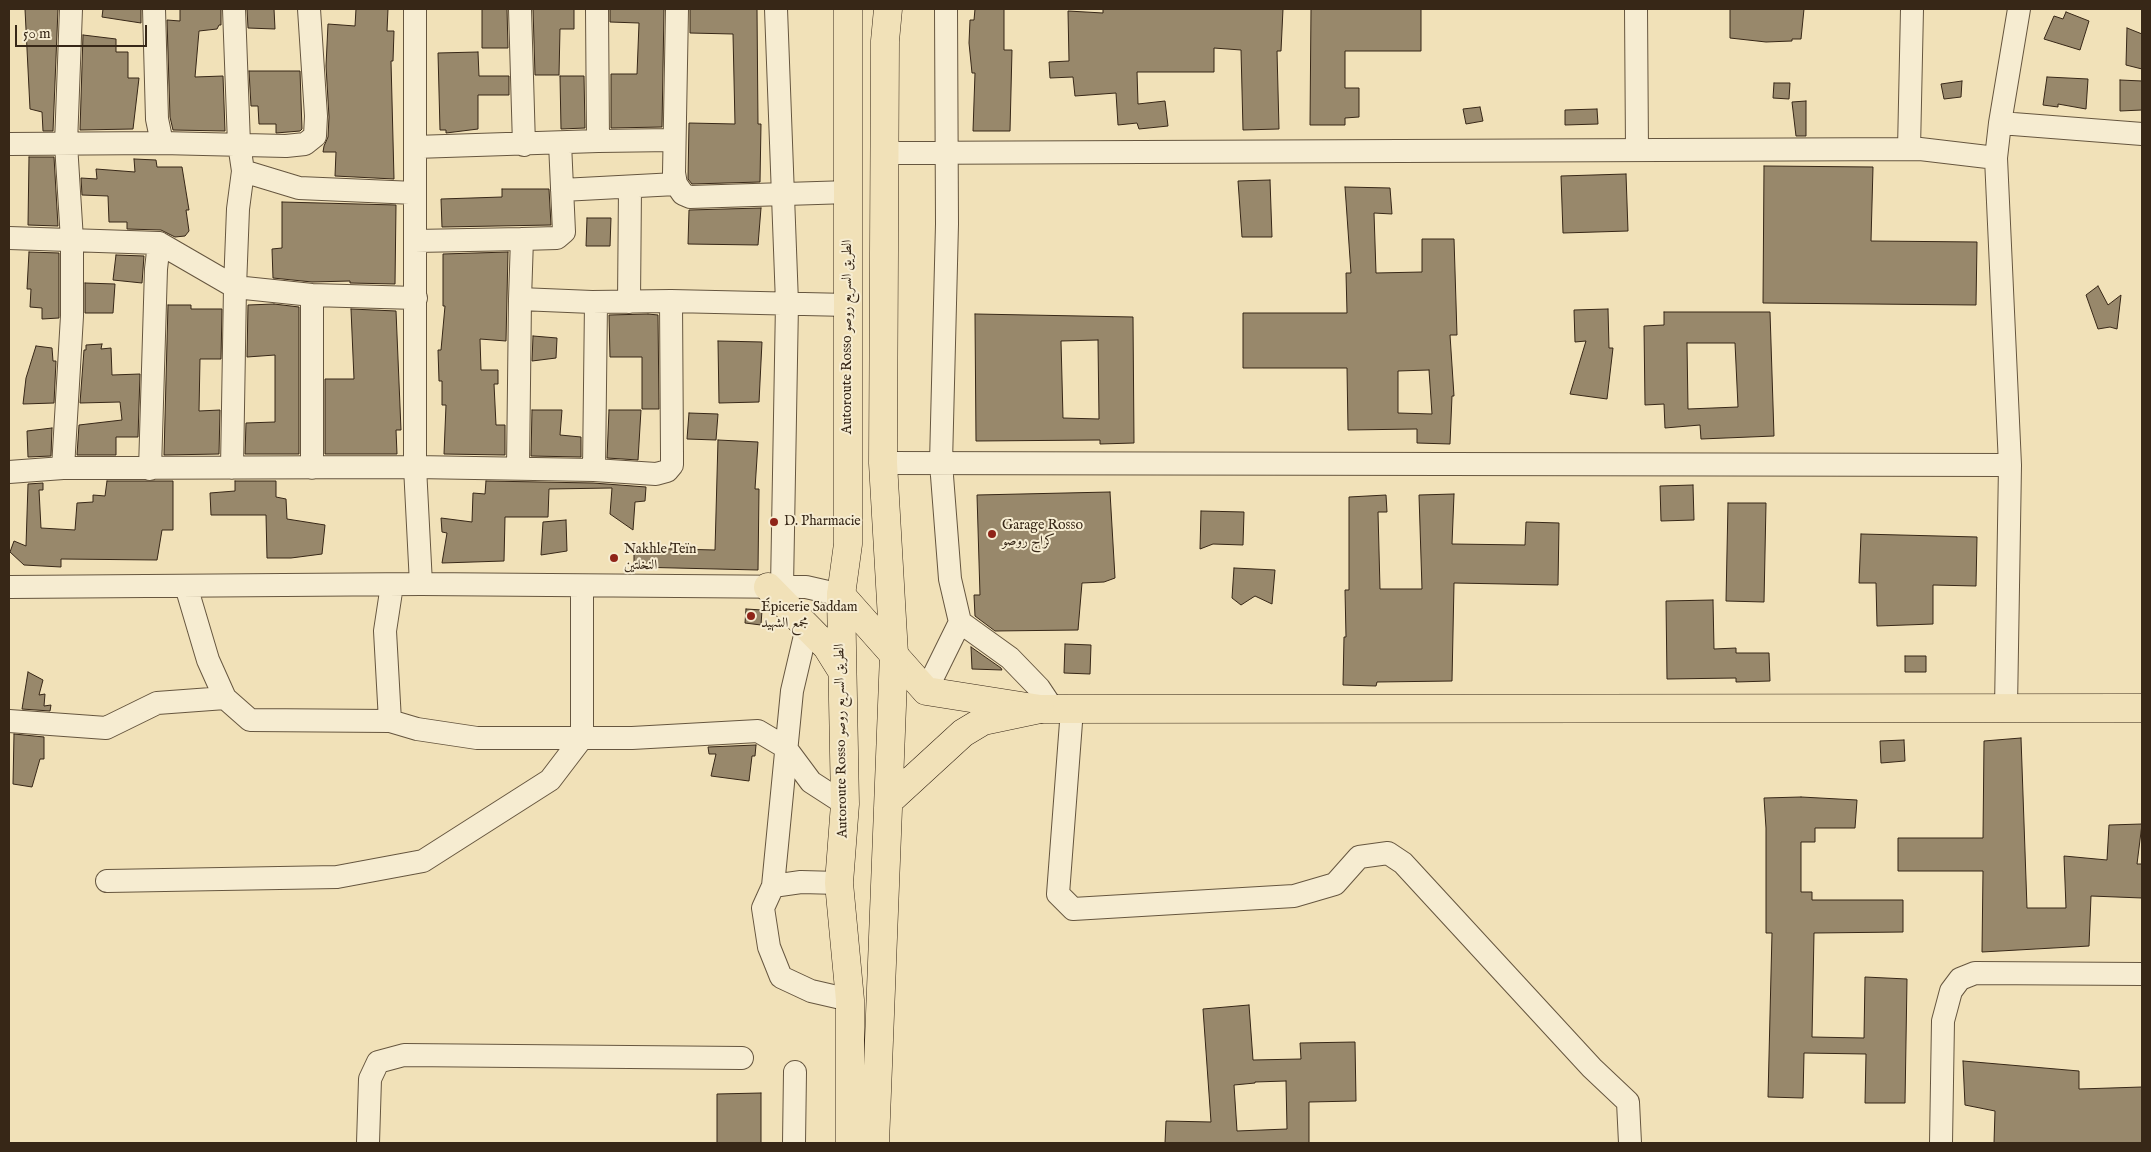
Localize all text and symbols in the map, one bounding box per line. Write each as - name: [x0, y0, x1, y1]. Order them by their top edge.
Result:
- scale bar: [18, 15, 150, 47]
- text: 50 m: [23, 24, 51, 43]
- street label: Autoroute Rosso الطريق السريع روصو: [840, 240, 856, 434]
- place label: D. Pharmacie: [784, 514, 861, 530]
- marker: D. Pharmacie: [768, 516, 780, 528]
- place label: Garage Rosso كراج روصو: [1002, 518, 1083, 550]
- marker: Garage Rosso كراج روصو: [986, 528, 998, 540]
- place label: Nakhle Teïn النخلتين: [624, 542, 697, 574]
- marker: Nakhle Teïn النخلتين: [608, 552, 620, 564]
- place label: Épicerie Saddam مجمع الشهيد: [761, 600, 858, 632]
- marker: Épicerie Saddam مجمع الشهيد: [745, 610, 757, 622]
- street label: Autoroute Rosso الطريق السريع روصو: [832, 644, 852, 838]

